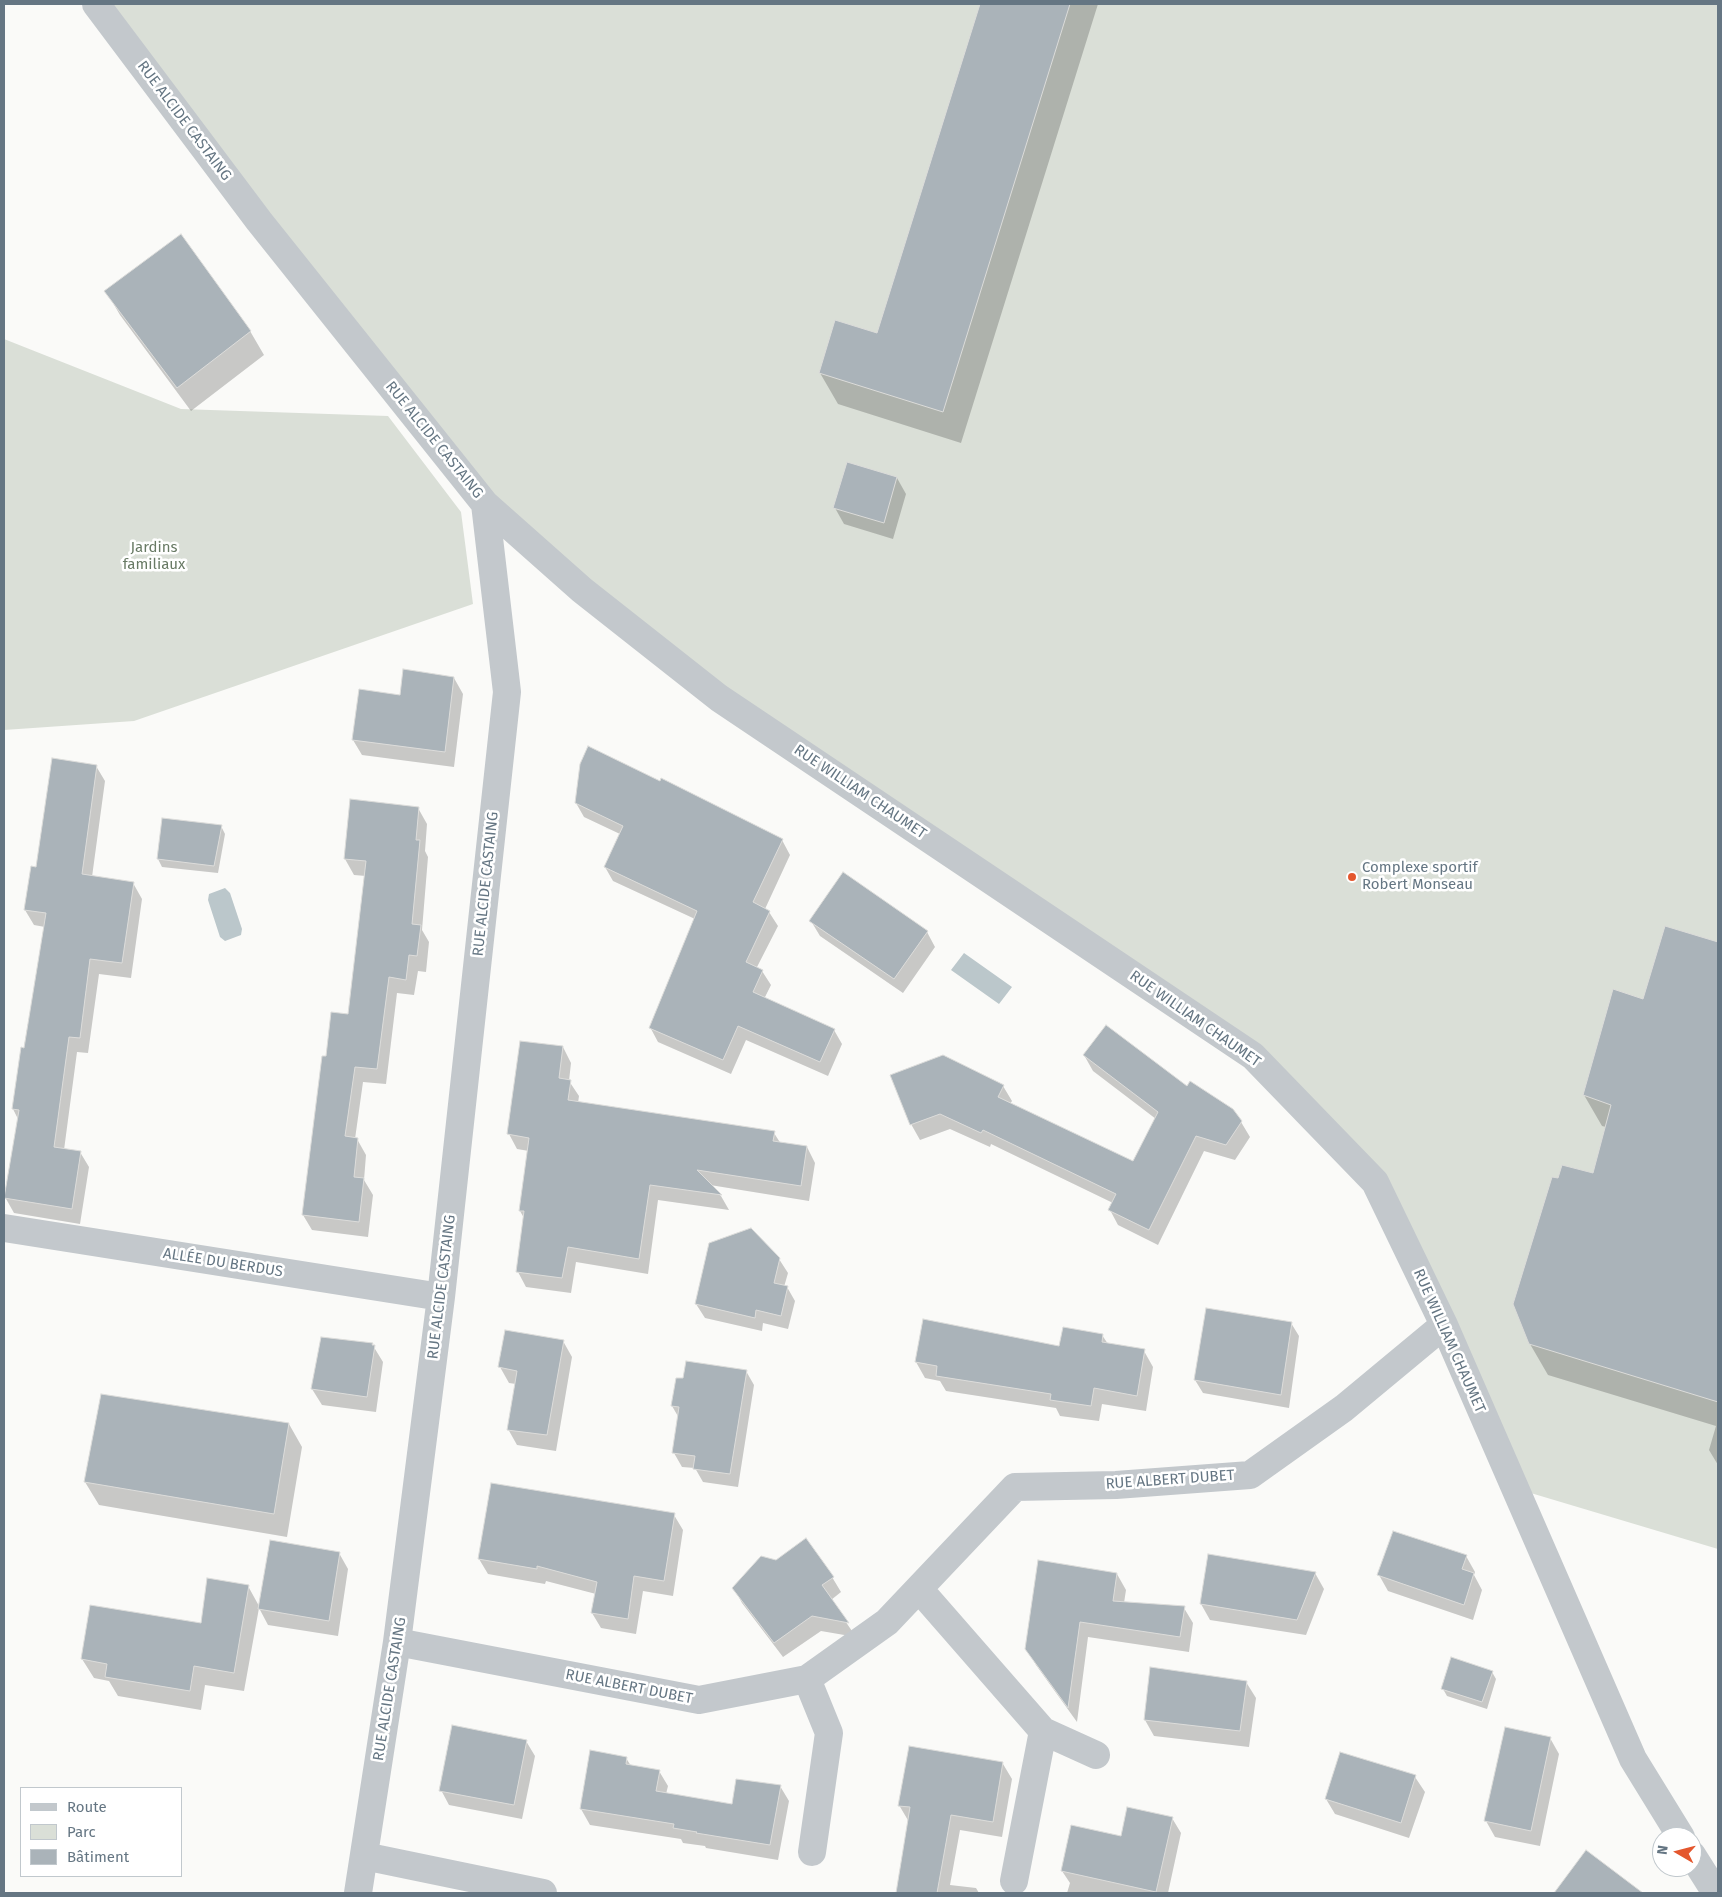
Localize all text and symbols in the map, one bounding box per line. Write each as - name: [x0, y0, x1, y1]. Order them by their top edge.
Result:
- street label: RUE ALCIDE CASTAING: [133, 58, 235, 184]
- street label: RUE ALCIDE CASTAING: [381, 378, 487, 502]
- park label: Jardins familiaux: [123, 539, 185, 574]
- street label: RUE WILLIAM CHAUMET: [790, 741, 930, 843]
- street label: RUE ALCIDE CASTAING: [469, 811, 503, 957]
- place label: Complexe sportif Robert Monseau: [1362, 859, 1477, 894]
- marker: Complexe sportif Robert Monseau: [1346, 871, 1358, 883]
- street label: RUE WILLIAM CHAUMET: [1126, 967, 1264, 1071]
- street label: RUE ALCIDE CASTAING: [424, 1214, 460, 1360]
- street label: ALLÉE DU BERDUS: [162, 1245, 284, 1281]
- street label: RUE WILLIAM CHAUMET: [1409, 1266, 1489, 1416]
- street label: RUE ALBERT DUBET: [1105, 1467, 1235, 1493]
- street label: RUE ALCIDE CASTAING: [370, 1616, 410, 1762]
- street label: RUE ALBERT DUBET: [564, 1666, 694, 1708]
- legend: [20, 1787, 182, 1877]
- text: Route: [67, 1798, 107, 1816]
- text: Parc: [67, 1823, 96, 1841]
- north arrow: [1652, 1827, 1702, 1877]
- text: N: [1654, 1844, 1672, 1856]
- text: Bâtiment: [67, 1848, 129, 1866]

